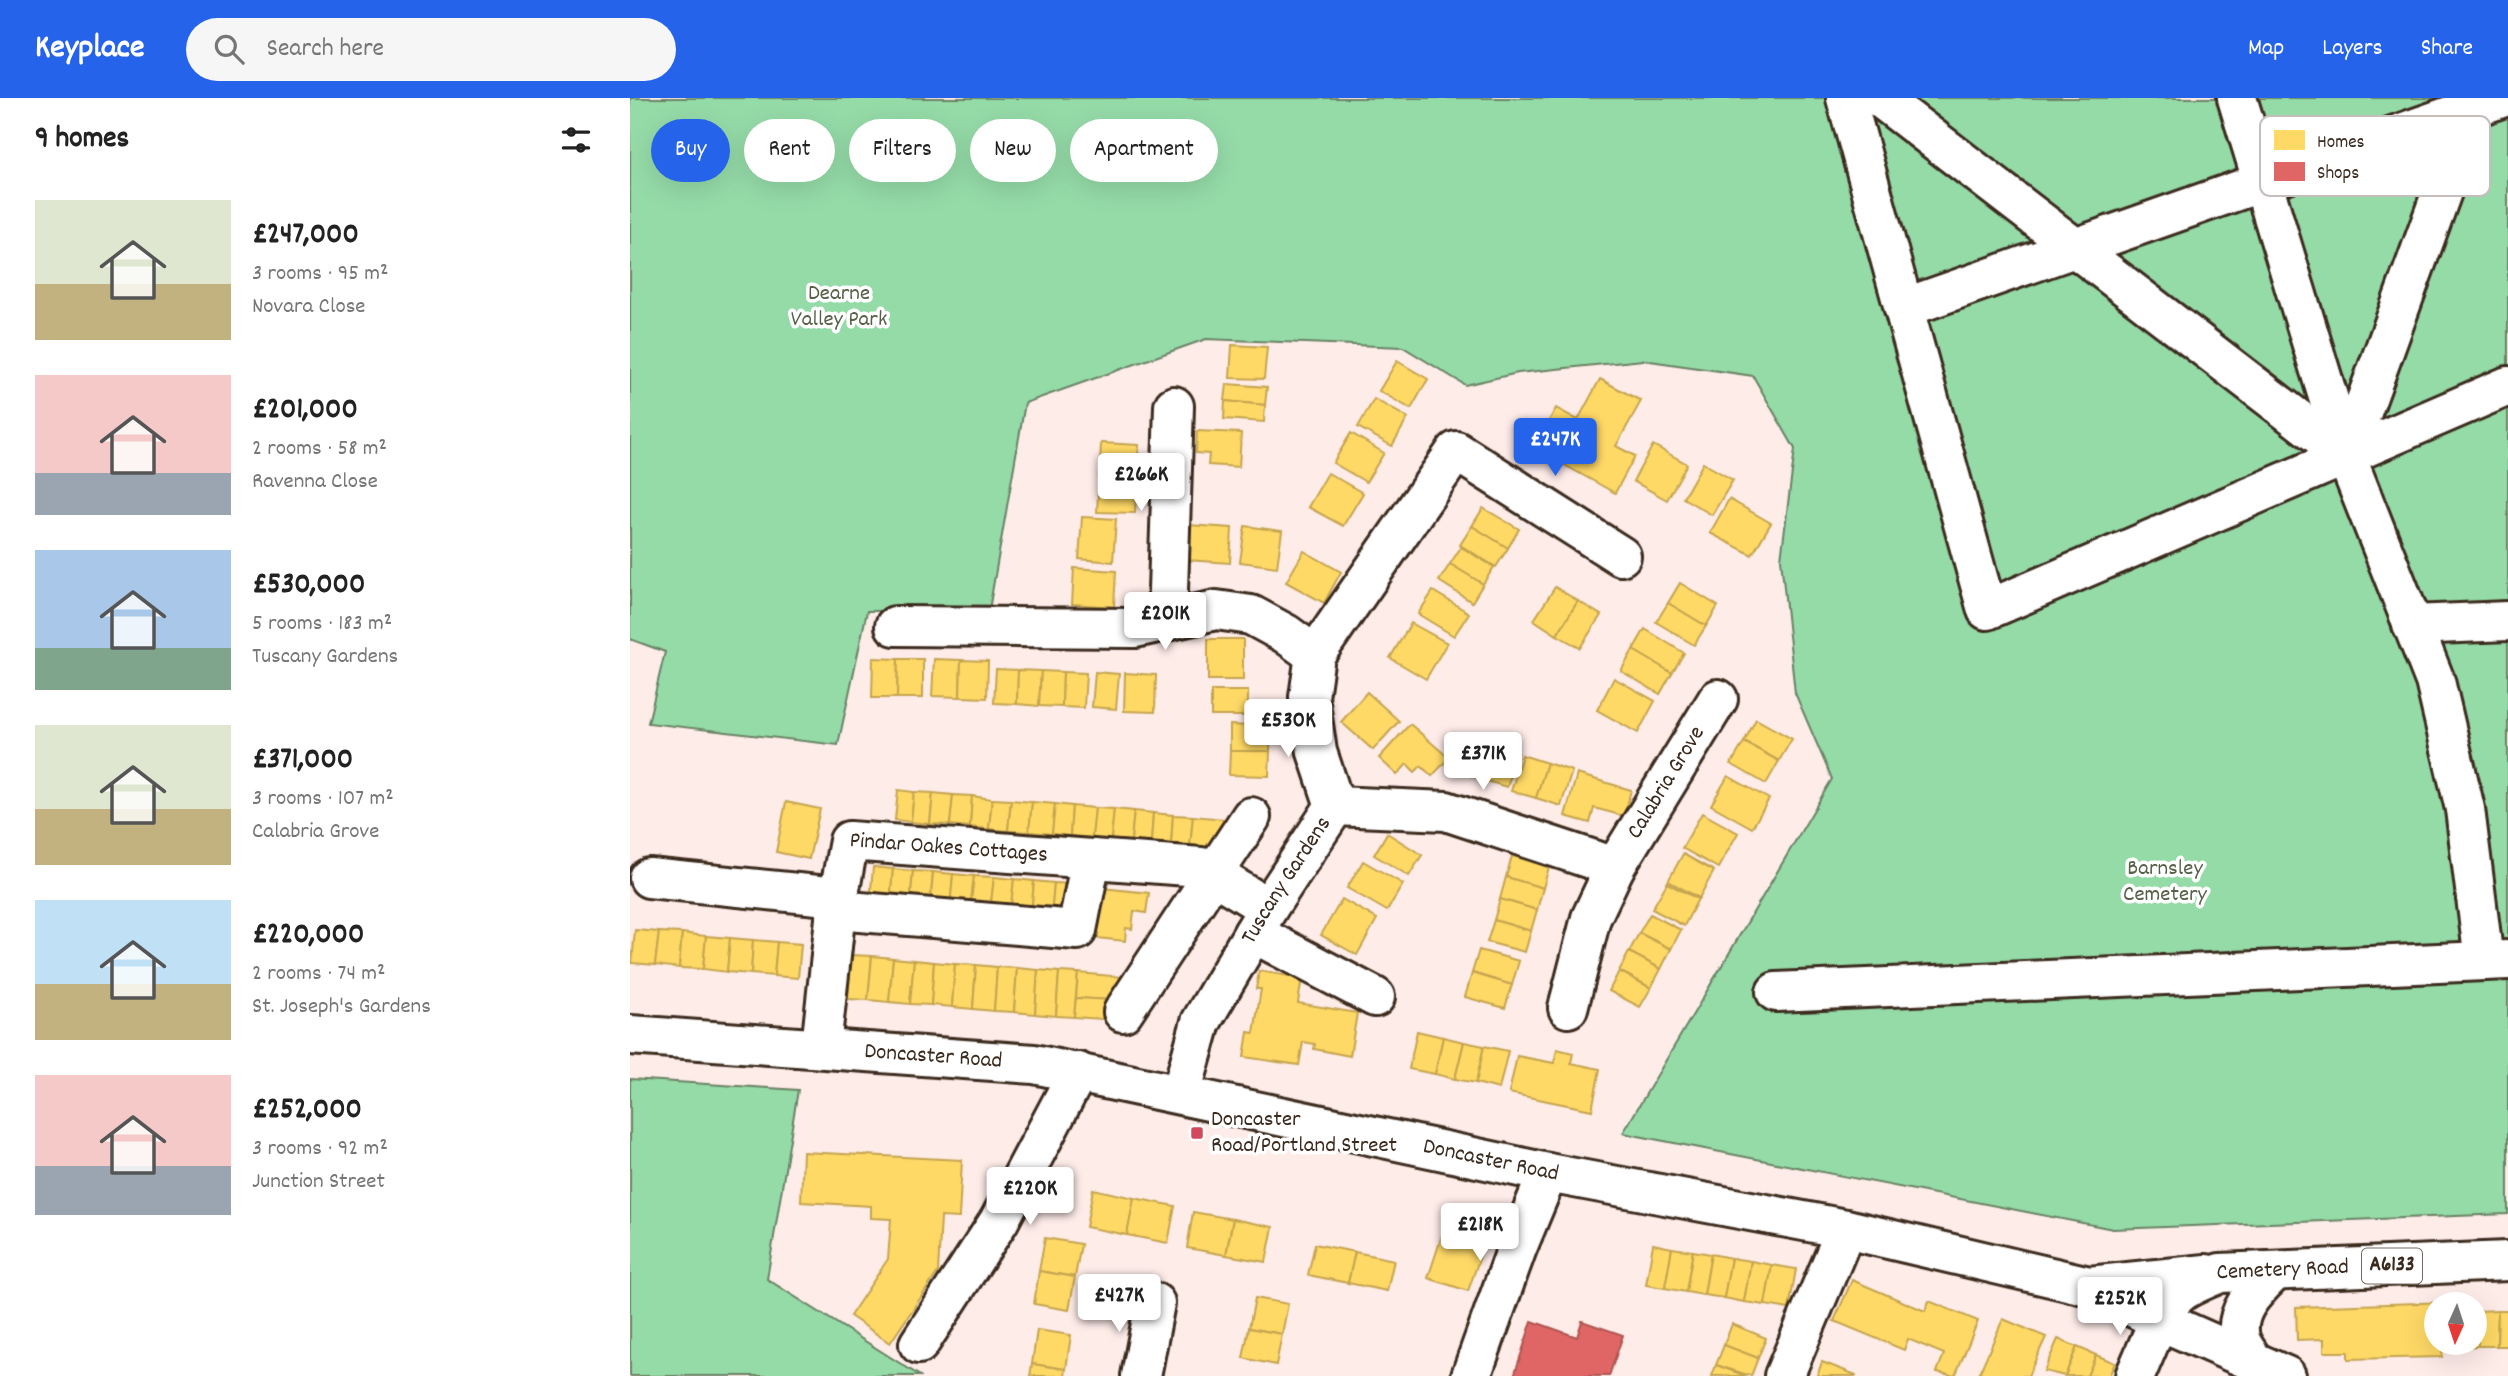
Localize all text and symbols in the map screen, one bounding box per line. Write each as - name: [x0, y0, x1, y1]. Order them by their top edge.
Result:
- search box: [186, 18, 676, 81]
- text: Keyplace: [35, 26, 144, 73]
- icon: search: [210, 30, 248, 68]
- text: Search here: [266, 31, 384, 68]
- text: Map: [2248, 32, 2284, 66]
- text: Layers: [2322, 32, 2383, 66]
- text: Share: [2421, 32, 2473, 66]
- legend: [2260, 116, 2490, 196]
- text: 9 homes: [35, 119, 129, 162]
- chip: Buy: [651, 119, 730, 182]
- chip: Rent: [744, 119, 835, 182]
- chip: Filters: [849, 119, 956, 182]
- chip: New: [970, 119, 1056, 182]
- chip: Apartment: [1070, 119, 1218, 182]
- icon: filters: [557, 121, 595, 159]
- text: Homes: [2317, 130, 2365, 157]
- text: Shops: [2317, 161, 2359, 188]
- text: £247,000: [252, 215, 359, 258]
- icon: home: [91, 228, 175, 312]
- text: 3 rooms · 95 m²: [252, 258, 388, 291]
- park label: Dearne Valley Park: [791, 278, 887, 337]
- text: Novara Close: [252, 291, 365, 324]
- text: £201,000: [252, 390, 358, 433]
- icon: home: [91, 403, 175, 487]
- pin: £247K: [1506, 418, 1604, 478]
- text: £247K: [1530, 424, 1580, 457]
- text: 2 rooms · 58 m²: [252, 433, 387, 466]
- pin: £266K: [1092, 454, 1190, 513]
- text: £266K: [1114, 459, 1168, 492]
- text: Ravenna Close: [252, 466, 378, 499]
- text: £530,000: [252, 565, 365, 608]
- icon: home: [91, 578, 175, 662]
- pin: £201K: [1116, 592, 1214, 652]
- text: £201K: [1140, 598, 1190, 631]
- text: 5 rooms · 183 m²: [252, 608, 392, 641]
- text: Tuscany Gardens: [252, 641, 398, 674]
- pin: £530K: [1239, 700, 1337, 759]
- text: £530K: [1260, 705, 1316, 738]
- street label: Calabria Grove: [1619, 720, 1714, 846]
- pin: £371K: [1434, 732, 1532, 792]
- text: £371K: [1460, 738, 1506, 771]
- text: £371,000: [252, 740, 353, 783]
- icon: home: [91, 753, 175, 837]
- text: 3 rooms · 107 m²: [252, 783, 394, 816]
- street label: Tuscany Gardens: [1233, 810, 1340, 951]
- text: Calabria Grove: [252, 816, 379, 849]
- street label: Pindar Oakes Cottages: [848, 825, 1049, 872]
- park label: Barnsley Cemetery: [2123, 853, 2208, 912]
- text: £220,000: [252, 915, 364, 958]
- icon: home: [91, 928, 175, 1012]
- text: 2 rooms · 74 m²: [252, 958, 385, 991]
- text: St. Joseph's Gardens: [252, 991, 431, 1024]
- street label: Doncaster Road: [863, 1035, 1003, 1078]
- text: £252,000: [252, 1090, 362, 1133]
- icon: home: [91, 1103, 175, 1187]
- place label: Doncaster Road/Portland Street: [1211, 1104, 1397, 1163]
- marker: Doncaster Road/Portland Street: [1189, 1125, 1205, 1141]
- street label: Doncaster Road: [1420, 1130, 1561, 1191]
- text: 3 rooms · 92 m²: [252, 1133, 388, 1166]
- text: Junction Street: [252, 1166, 385, 1199]
- pin: £220K: [981, 1168, 1079, 1227]
- text: £220K: [1003, 1173, 1057, 1206]
- pin: £218K: [1431, 1204, 1529, 1263]
- text: £218K: [1457, 1209, 1503, 1242]
- road number: A6133: [2362, 1248, 2422, 1284]
- street label: Cemetery Road: [2216, 1251, 2349, 1290]
- pin: £427K: [1070, 1274, 1168, 1334]
- pin: £252K: [2071, 1278, 2169, 1337]
- text: £427K: [1094, 1280, 1144, 1313]
- text: £252K: [2094, 1283, 2146, 1316]
- north arrow: [2424, 1292, 2487, 1354]
- map controls: [2424, 1292, 2487, 1355]

